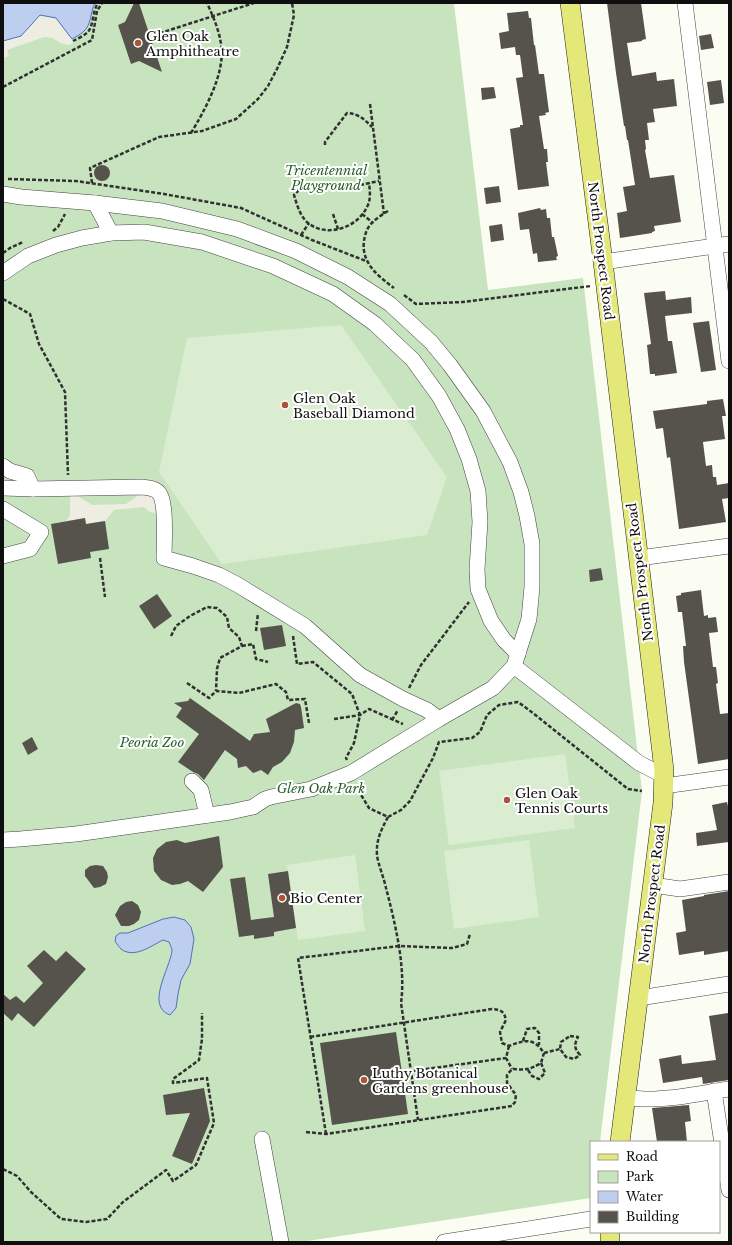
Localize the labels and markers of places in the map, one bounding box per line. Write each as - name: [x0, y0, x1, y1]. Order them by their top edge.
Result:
- place label: Glen Oak Amphitheatre: [145, 28, 239, 60]
- marker: Glen Oak Amphitheatre: [133, 38, 143, 48]
- place label: Glen Oak Baseball Diamond: [293, 390, 415, 422]
- marker: Glen Oak Baseball Diamond: [280, 400, 290, 410]
- place label: Glen Oak Tennis Courts: [515, 785, 608, 817]
- marker: Glen Oak Tennis Courts: [502, 795, 512, 805]
- place label: Bio Center: [290, 890, 363, 907]
- marker: Bio Center: [277, 893, 287, 903]
- place label: Luthy Botanical Gardens greenhouse: [372, 1065, 509, 1097]
- marker: Luthy Botanical Gardens greenhouse: [359, 1075, 369, 1085]

